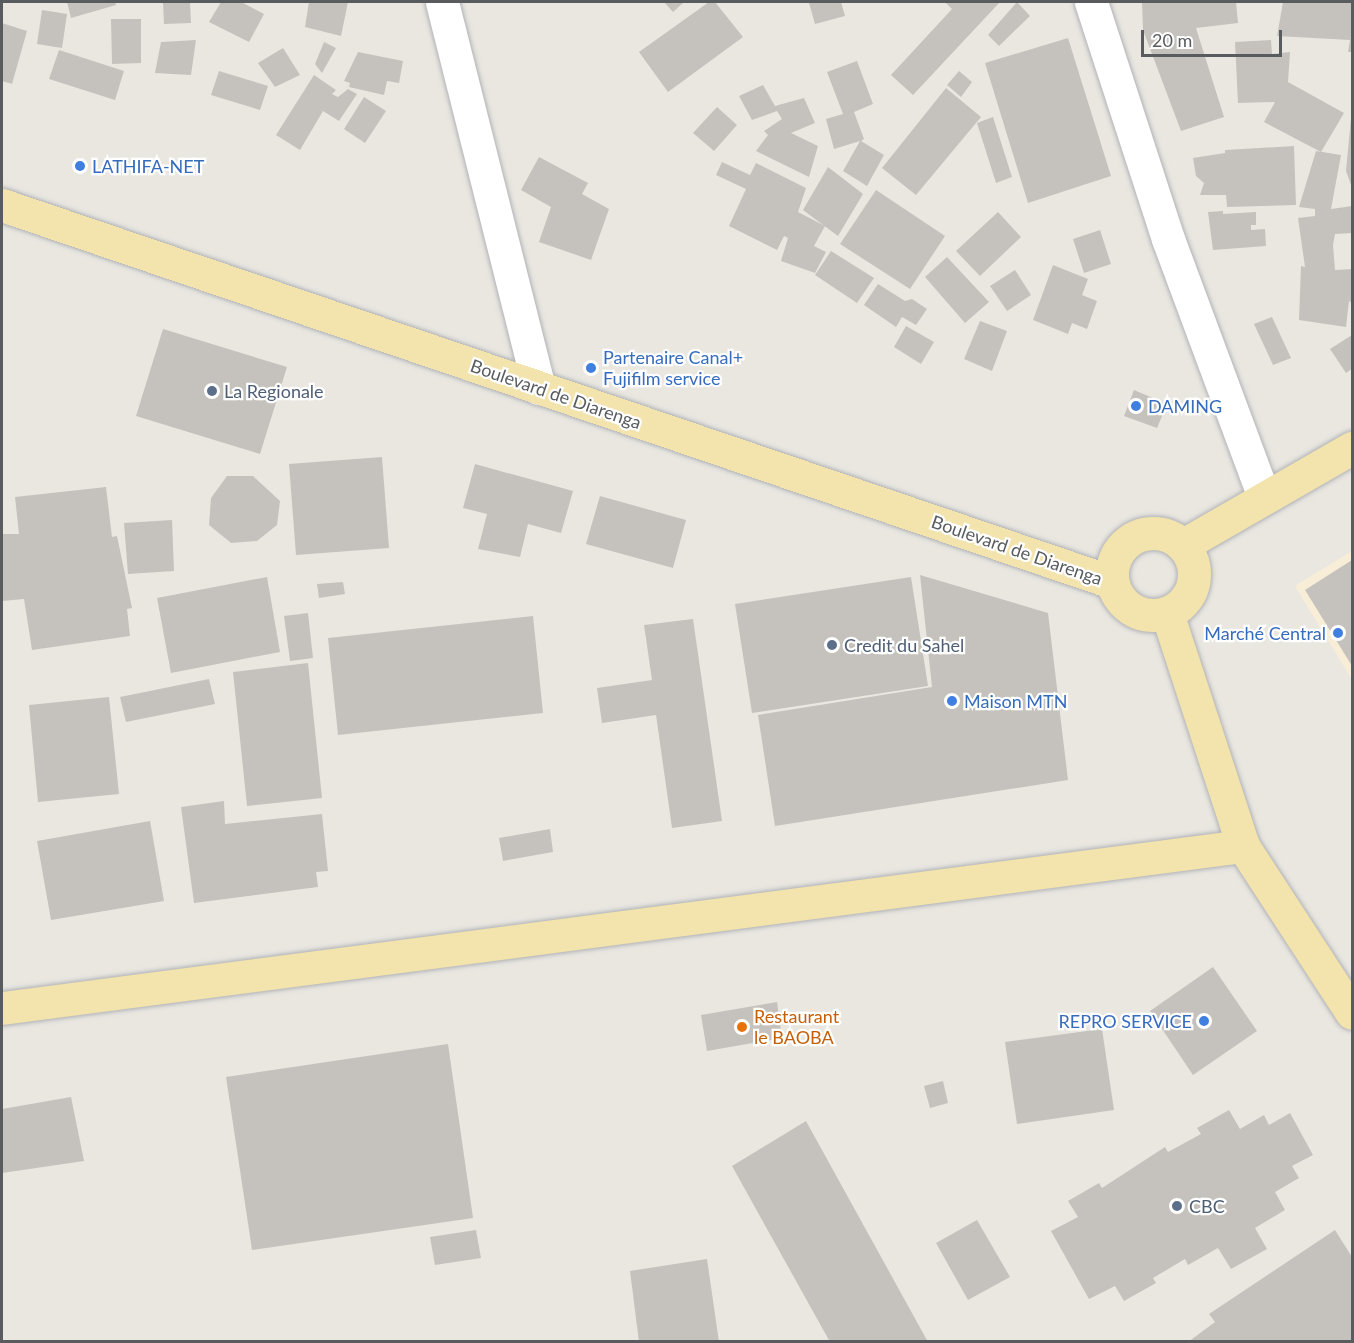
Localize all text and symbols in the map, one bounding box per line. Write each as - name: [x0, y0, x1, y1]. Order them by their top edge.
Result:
- scale bar: [1144, 18, 1285, 56]
- text: 20 m: [1152, 29, 1192, 51]
- place label: LATHIFA-NET: [92, 155, 204, 177]
- marker: LATHIFA-NET: [73, 159, 87, 173]
- place label: Partenaire Canal+ Fujifilm service: [603, 347, 743, 389]
- street label: Boulevard de Diarenga: [468, 355, 644, 433]
- marker: Partenaire Canal+ Fujifilm service: [584, 361, 598, 375]
- place label: La Regionale: [224, 380, 324, 402]
- marker: La Regionale: [205, 384, 219, 398]
- place label: DAMING: [1148, 395, 1222, 417]
- marker: DAMING: [1129, 399, 1143, 413]
- street label: Boulevard de Diarenga: [929, 511, 1105, 589]
- place label: Marché Central: [1204, 622, 1326, 644]
- marker: Marché Central: [1331, 626, 1345, 640]
- place label: Credit du Sahel: [844, 634, 964, 656]
- marker: Credit du Sahel: [825, 638, 839, 652]
- place label: Maison MTN: [964, 690, 1067, 712]
- marker: Maison MTN: [945, 694, 959, 708]
- place label: Restaurant le BAOBA: [754, 1006, 839, 1048]
- place label: REPRO SERVICE: [1059, 1010, 1192, 1032]
- marker: REPRO SERVICE: [1197, 1014, 1211, 1028]
- marker: Restaurant le BAOBA: [735, 1020, 749, 1034]
- place label: CBC: [1189, 1195, 1225, 1217]
- marker: CBC: [1170, 1199, 1184, 1213]

